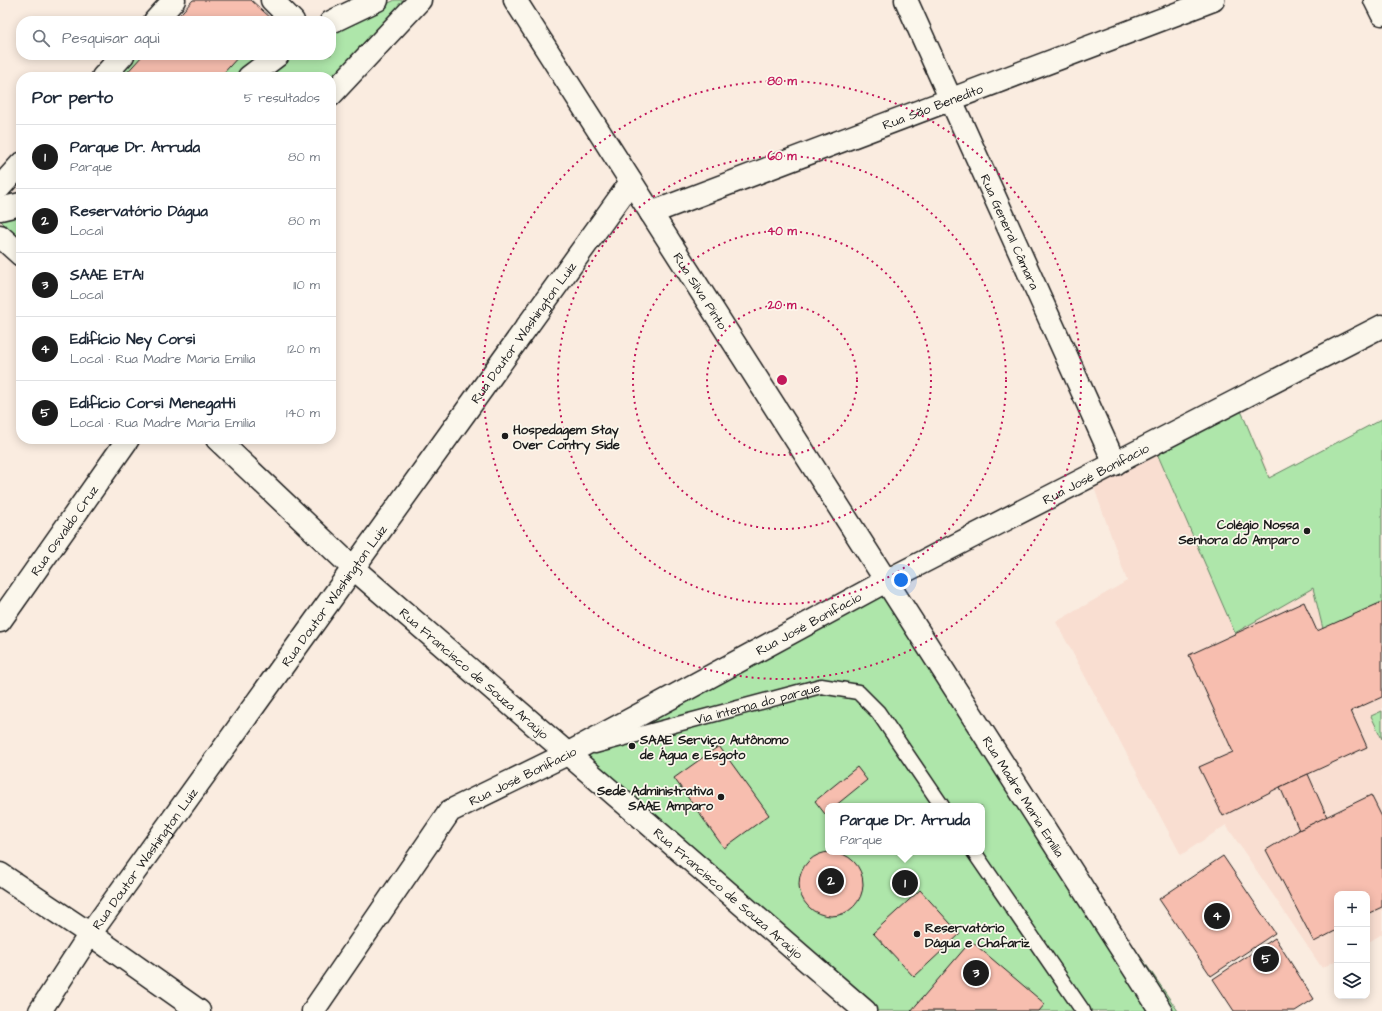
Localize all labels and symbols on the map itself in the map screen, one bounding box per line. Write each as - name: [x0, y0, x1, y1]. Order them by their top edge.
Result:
- text: 80 m: [767, 73, 797, 90]
- street label: Rua São Benedito: [880, 80, 986, 135]
- text: 60 m: [767, 148, 797, 165]
- street label: Rua General Câmara: [976, 171, 1043, 293]
- text: 40 m: [767, 223, 798, 240]
- street label: Rua Silva Pinto: [669, 249, 732, 334]
- street label: Rua Doutor Washington Luiz: [467, 258, 581, 407]
- text: 20 m: [767, 297, 797, 314]
- centre of rings: [775, 373, 789, 387]
- place label: Hospedagem Stay Over Contry Side: [513, 421, 620, 455]
- marker: Hospedagem Stay Over Contry Side: [500, 431, 510, 441]
- street label: Rua José Bonifacio: [1040, 439, 1153, 509]
- street label: Rua Osvaldo Cruz: [27, 481, 103, 580]
- place label: Colégio Nossa Senhora do Amparo: [1177, 516, 1300, 550]
- street label: Rua Doutor Washington Luiz: [277, 521, 392, 670]
- marker: Colégio Nossa Senhora do Amparo: [1302, 526, 1312, 536]
- your location: [891, 570, 911, 590]
- street label: Rua José Bonifacio: [753, 588, 865, 660]
- street label: Rua Francisco de Souza Araújo: [395, 604, 553, 744]
- street label: Via interna do parque: [693, 679, 822, 729]
- place label: SAAE Serviço Autônomo de Água e Esgoto: [639, 731, 789, 766]
- street label: Rua Madre Maria Emília: [978, 733, 1068, 861]
- marker: SAAE Serviço Autônomo de Água e Esgoto: [627, 741, 637, 751]
- street label: Rua José Bonifacio: [466, 742, 580, 810]
- place label: Sede Administrativa SAAE Amparo: [596, 782, 714, 816]
- street label: Rua Doutor Washington Luiz: [88, 784, 203, 933]
- marker: Sede Administrativa SAAE Amparo: [716, 792, 726, 802]
- street label: Rua Francisco de Souza Araújo: [649, 824, 807, 964]
- pin: 2: [818, 866, 844, 896]
- pin: 1: [892, 868, 918, 898]
- pin: 4: [1204, 901, 1230, 931]
- place label: Reservatório Dágua e Chafariz: [925, 919, 1030, 954]
- marker: Reservatório Dágua e Chafariz: [912, 929, 922, 939]
- pin: 5: [1253, 944, 1279, 974]
- pin: 3: [963, 958, 989, 988]

